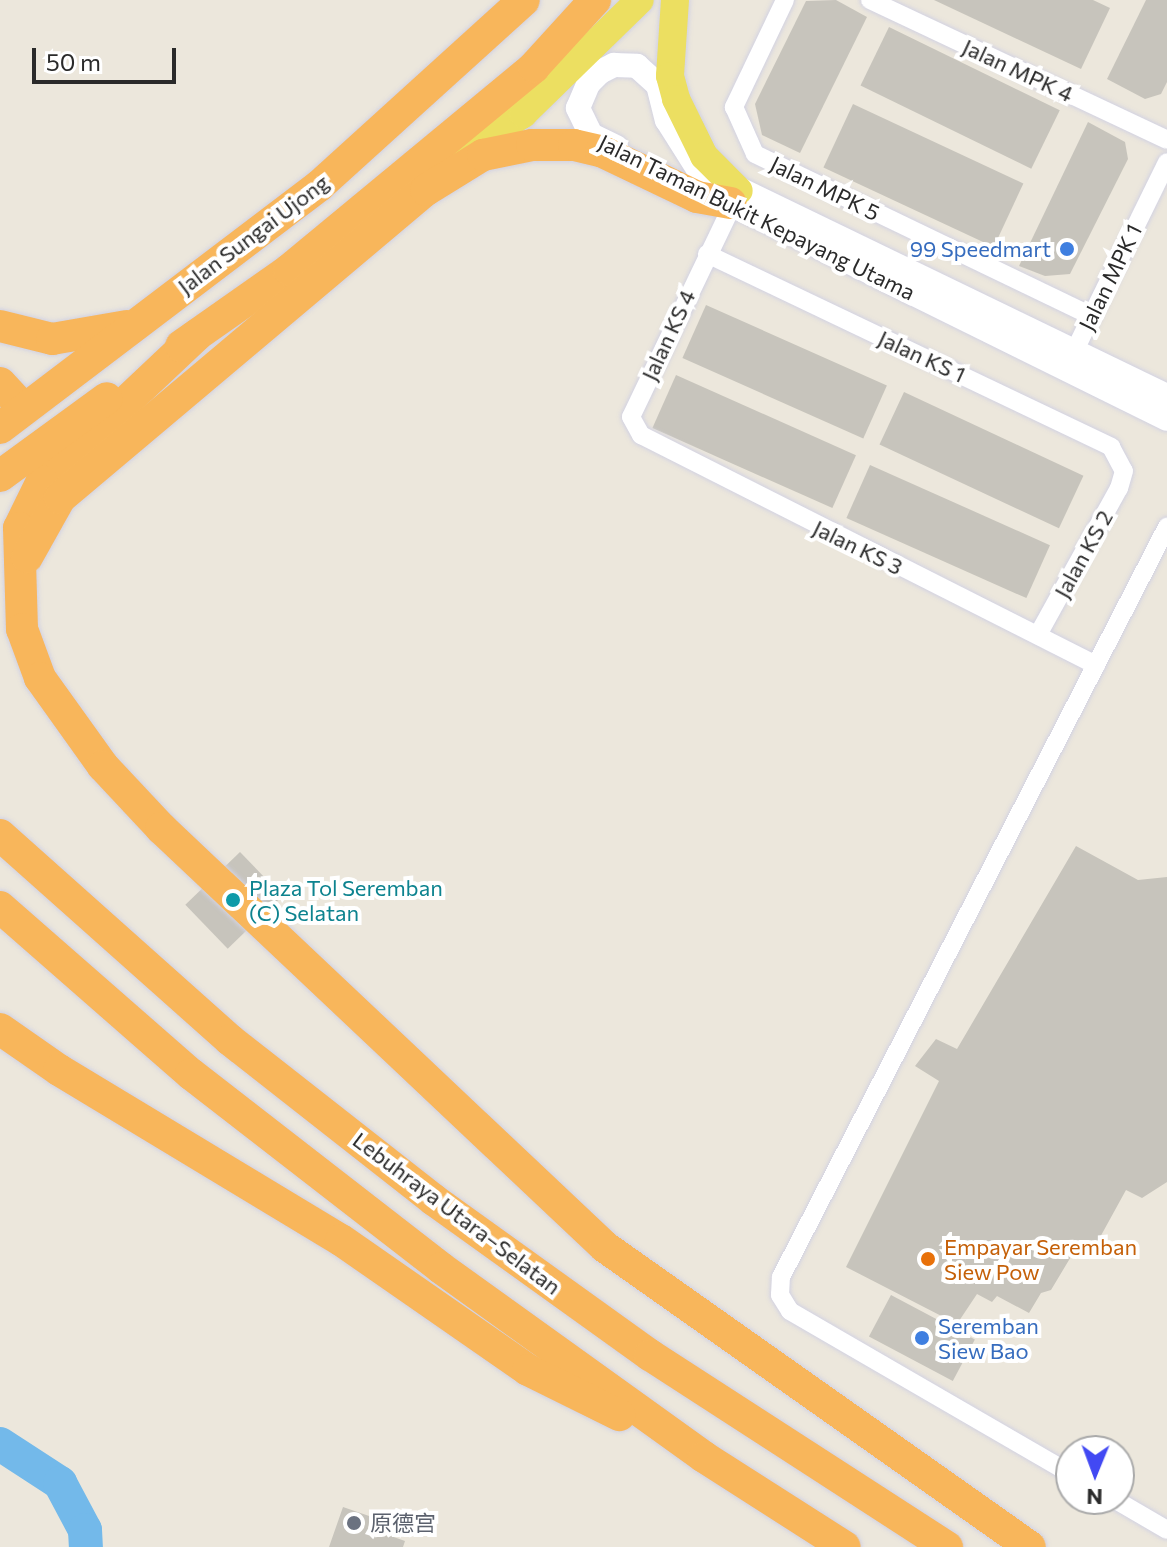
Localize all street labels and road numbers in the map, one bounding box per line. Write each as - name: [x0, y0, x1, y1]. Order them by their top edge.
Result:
- street label: Jalan MPK 4: [959, 33, 1077, 107]
- street label: Jalan Taman Bukit Kepayang Utama: [594, 129, 920, 305]
- street label: Jalan MPK 5: [766, 150, 884, 226]
- street label: Jalan Sungai Ujong: [172, 169, 334, 299]
- street label: Jalan MPK 1: [1073, 220, 1147, 334]
- street label: Jalan KS 4: [636, 286, 700, 384]
- street label: Jalan KS 1: [874, 324, 970, 388]
- street label: Jalan KS 2: [1048, 506, 1118, 602]
- street label: Jalan KS 3: [809, 514, 907, 580]
- street label: Lebuhraya Utara–Selatan: [348, 1126, 566, 1300]

